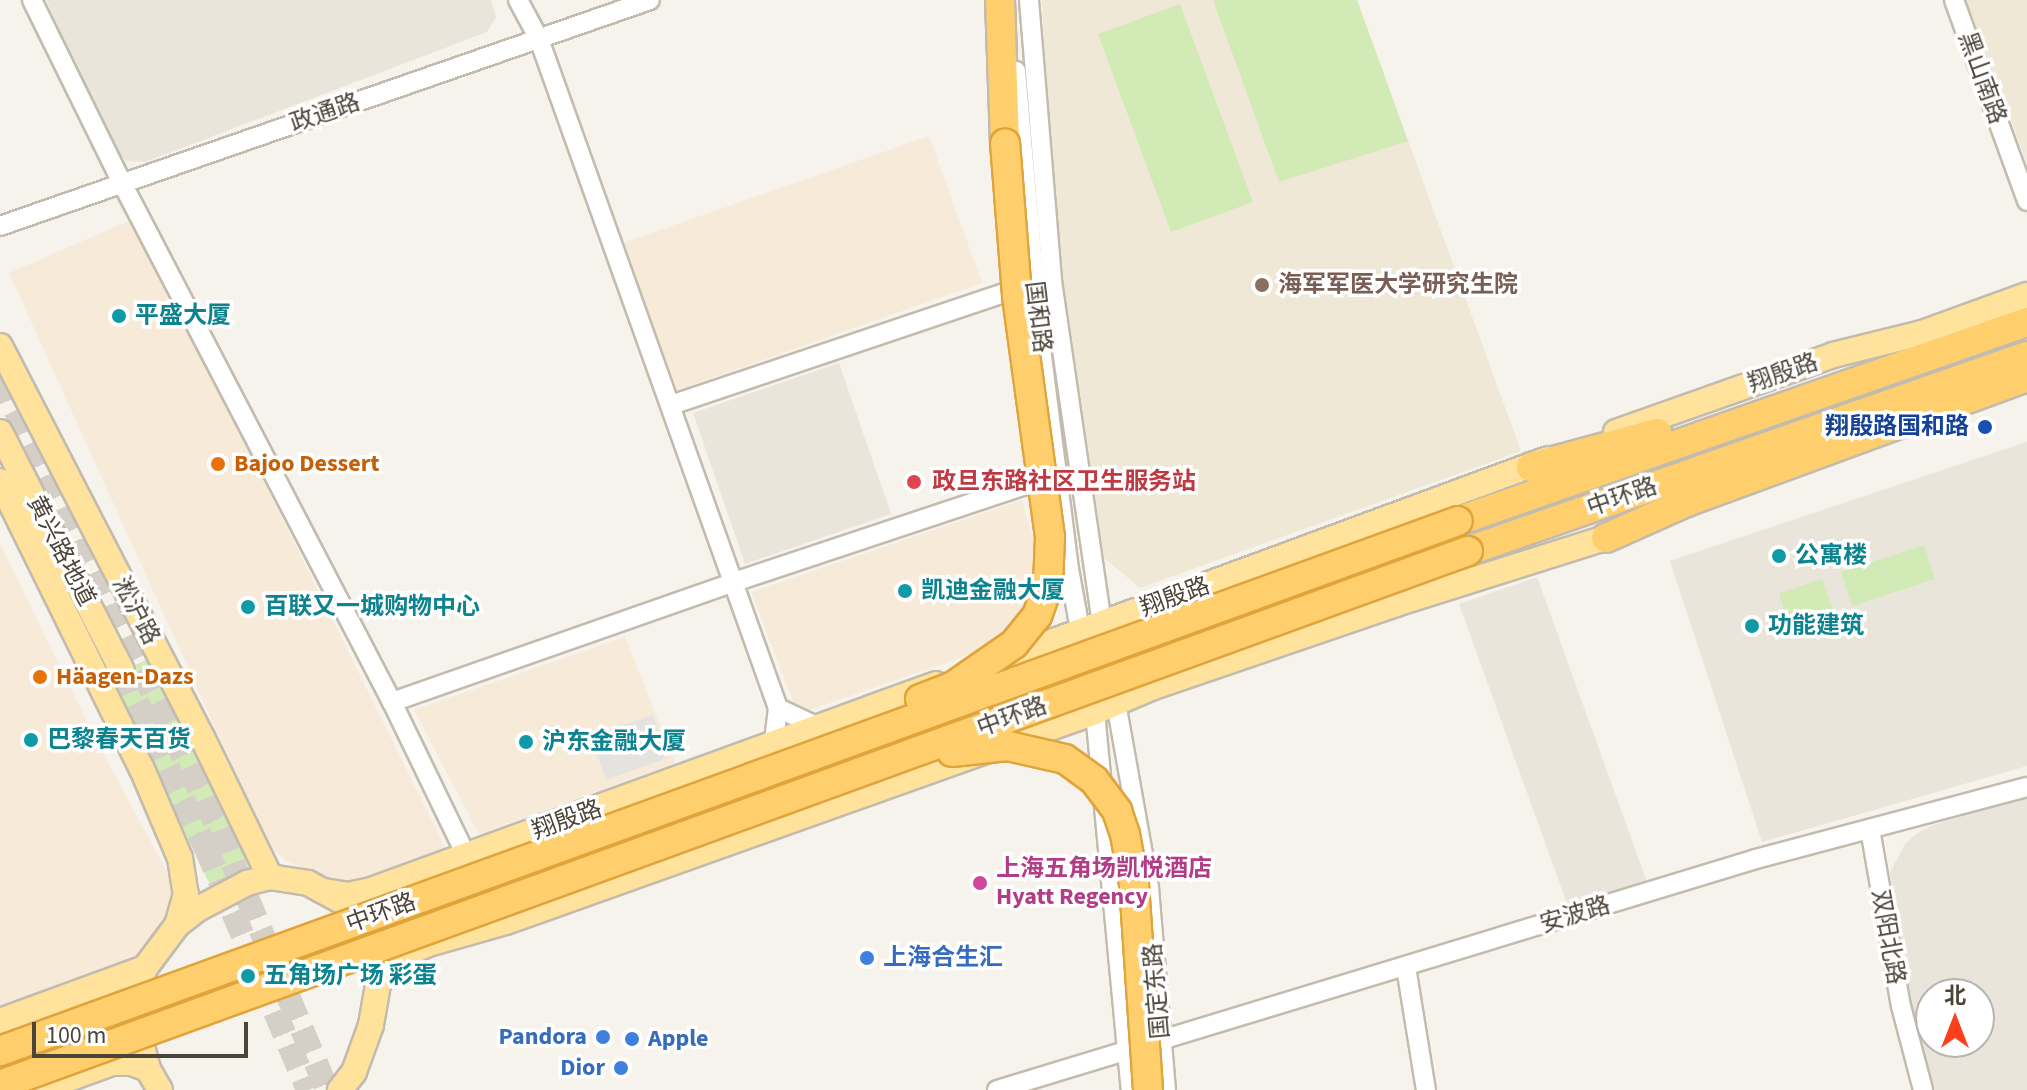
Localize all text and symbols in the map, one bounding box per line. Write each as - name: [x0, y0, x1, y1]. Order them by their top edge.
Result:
- street label: 黑山南路: [1952, 28, 2012, 128]
- street label: 政通路: [286, 88, 364, 138]
- place label: 海军军医大学研究生院: [1278, 271, 1518, 299]
- marker: 海军军医大学研究生院: [1253, 276, 1271, 294]
- street label: 国和路: [1019, 280, 1057, 354]
- place label: 平盛大厦: [135, 302, 231, 330]
- marker: 平盛大厦: [110, 307, 128, 325]
- street label: 翔殷路: [1744, 348, 1822, 398]
- place label: 翔殷路国和路: [1825, 413, 1969, 441]
- marker: 翔殷路国和路: [1976, 418, 1994, 436]
- place label: Bajoo Dessert: [234, 450, 379, 478]
- marker: Bajoo Dessert: [209, 455, 227, 473]
- place label: 政旦东路社区卫生服务站: [932, 468, 1196, 496]
- marker: 政旦东路社区卫生服务站: [903, 471, 925, 493]
- street label: 中环路: [1583, 472, 1661, 522]
- street label: 黄兴路地道: [21, 491, 101, 611]
- place label: 公寓楼: [1795, 542, 1867, 570]
- marker: 公寓楼: [1770, 547, 1788, 565]
- street label: 翔殷路: [1136, 571, 1214, 623]
- street label: 淞沪路: [106, 572, 166, 650]
- place label: 凯迪金融大厦: [921, 577, 1065, 605]
- marker: 凯迪金融大厦: [896, 582, 914, 600]
- place label: 百联又一城购物中心: [264, 593, 480, 621]
- marker: 百联又一城购物中心: [239, 598, 257, 616]
- place label: 功能建筑: [1768, 612, 1864, 640]
- marker: 功能建筑: [1743, 617, 1761, 635]
- place label: Häagen-Dazs: [56, 663, 194, 691]
- marker: Häagen-Dazs: [31, 668, 49, 686]
- street label: 中环路: [973, 691, 1051, 743]
- place label: 巴黎春天百货: [47, 726, 191, 754]
- place label: 沪东金融大厦: [542, 728, 686, 756]
- marker: 巴黎春天百货: [22, 731, 40, 749]
- marker: 沪东金融大厦: [517, 733, 535, 751]
- street label: 翔殷路: [528, 794, 606, 846]
- place label: 上海五角场凯悦酒店 Hyatt Regency: [996, 855, 1212, 911]
- marker: 上海五角场凯悦酒店 Hyatt Regency: [971, 874, 989, 892]
- street label: 中环路: [342, 887, 420, 939]
- street label: 双阳北路: [1865, 887, 1911, 987]
- street label: 安波路: [1536, 891, 1614, 939]
- street label: 国定东路: [1138, 942, 1176, 1040]
- place label: 上海合生汇: [883, 944, 1003, 972]
- marker: 上海合生汇: [858, 949, 876, 967]
- place label: 五角场广场 彩蛋: [264, 962, 437, 990]
- marker: 五角场广场 彩蛋: [239, 967, 257, 985]
- north arrow: [1915, 978, 1995, 1058]
- text: 北: [1944, 980, 1966, 1012]
- scale bar: [36, 1006, 252, 1056]
- text: 100 m: [46, 1018, 106, 1053]
- place label: Pandora: [499, 1023, 587, 1051]
- place label: Apple: [648, 1025, 709, 1053]
- marker: Pandora: [594, 1028, 612, 1046]
- marker: Apple: [623, 1030, 641, 1048]
- place label: Dior: [560, 1054, 605, 1082]
- marker: Dior: [612, 1059, 630, 1077]

